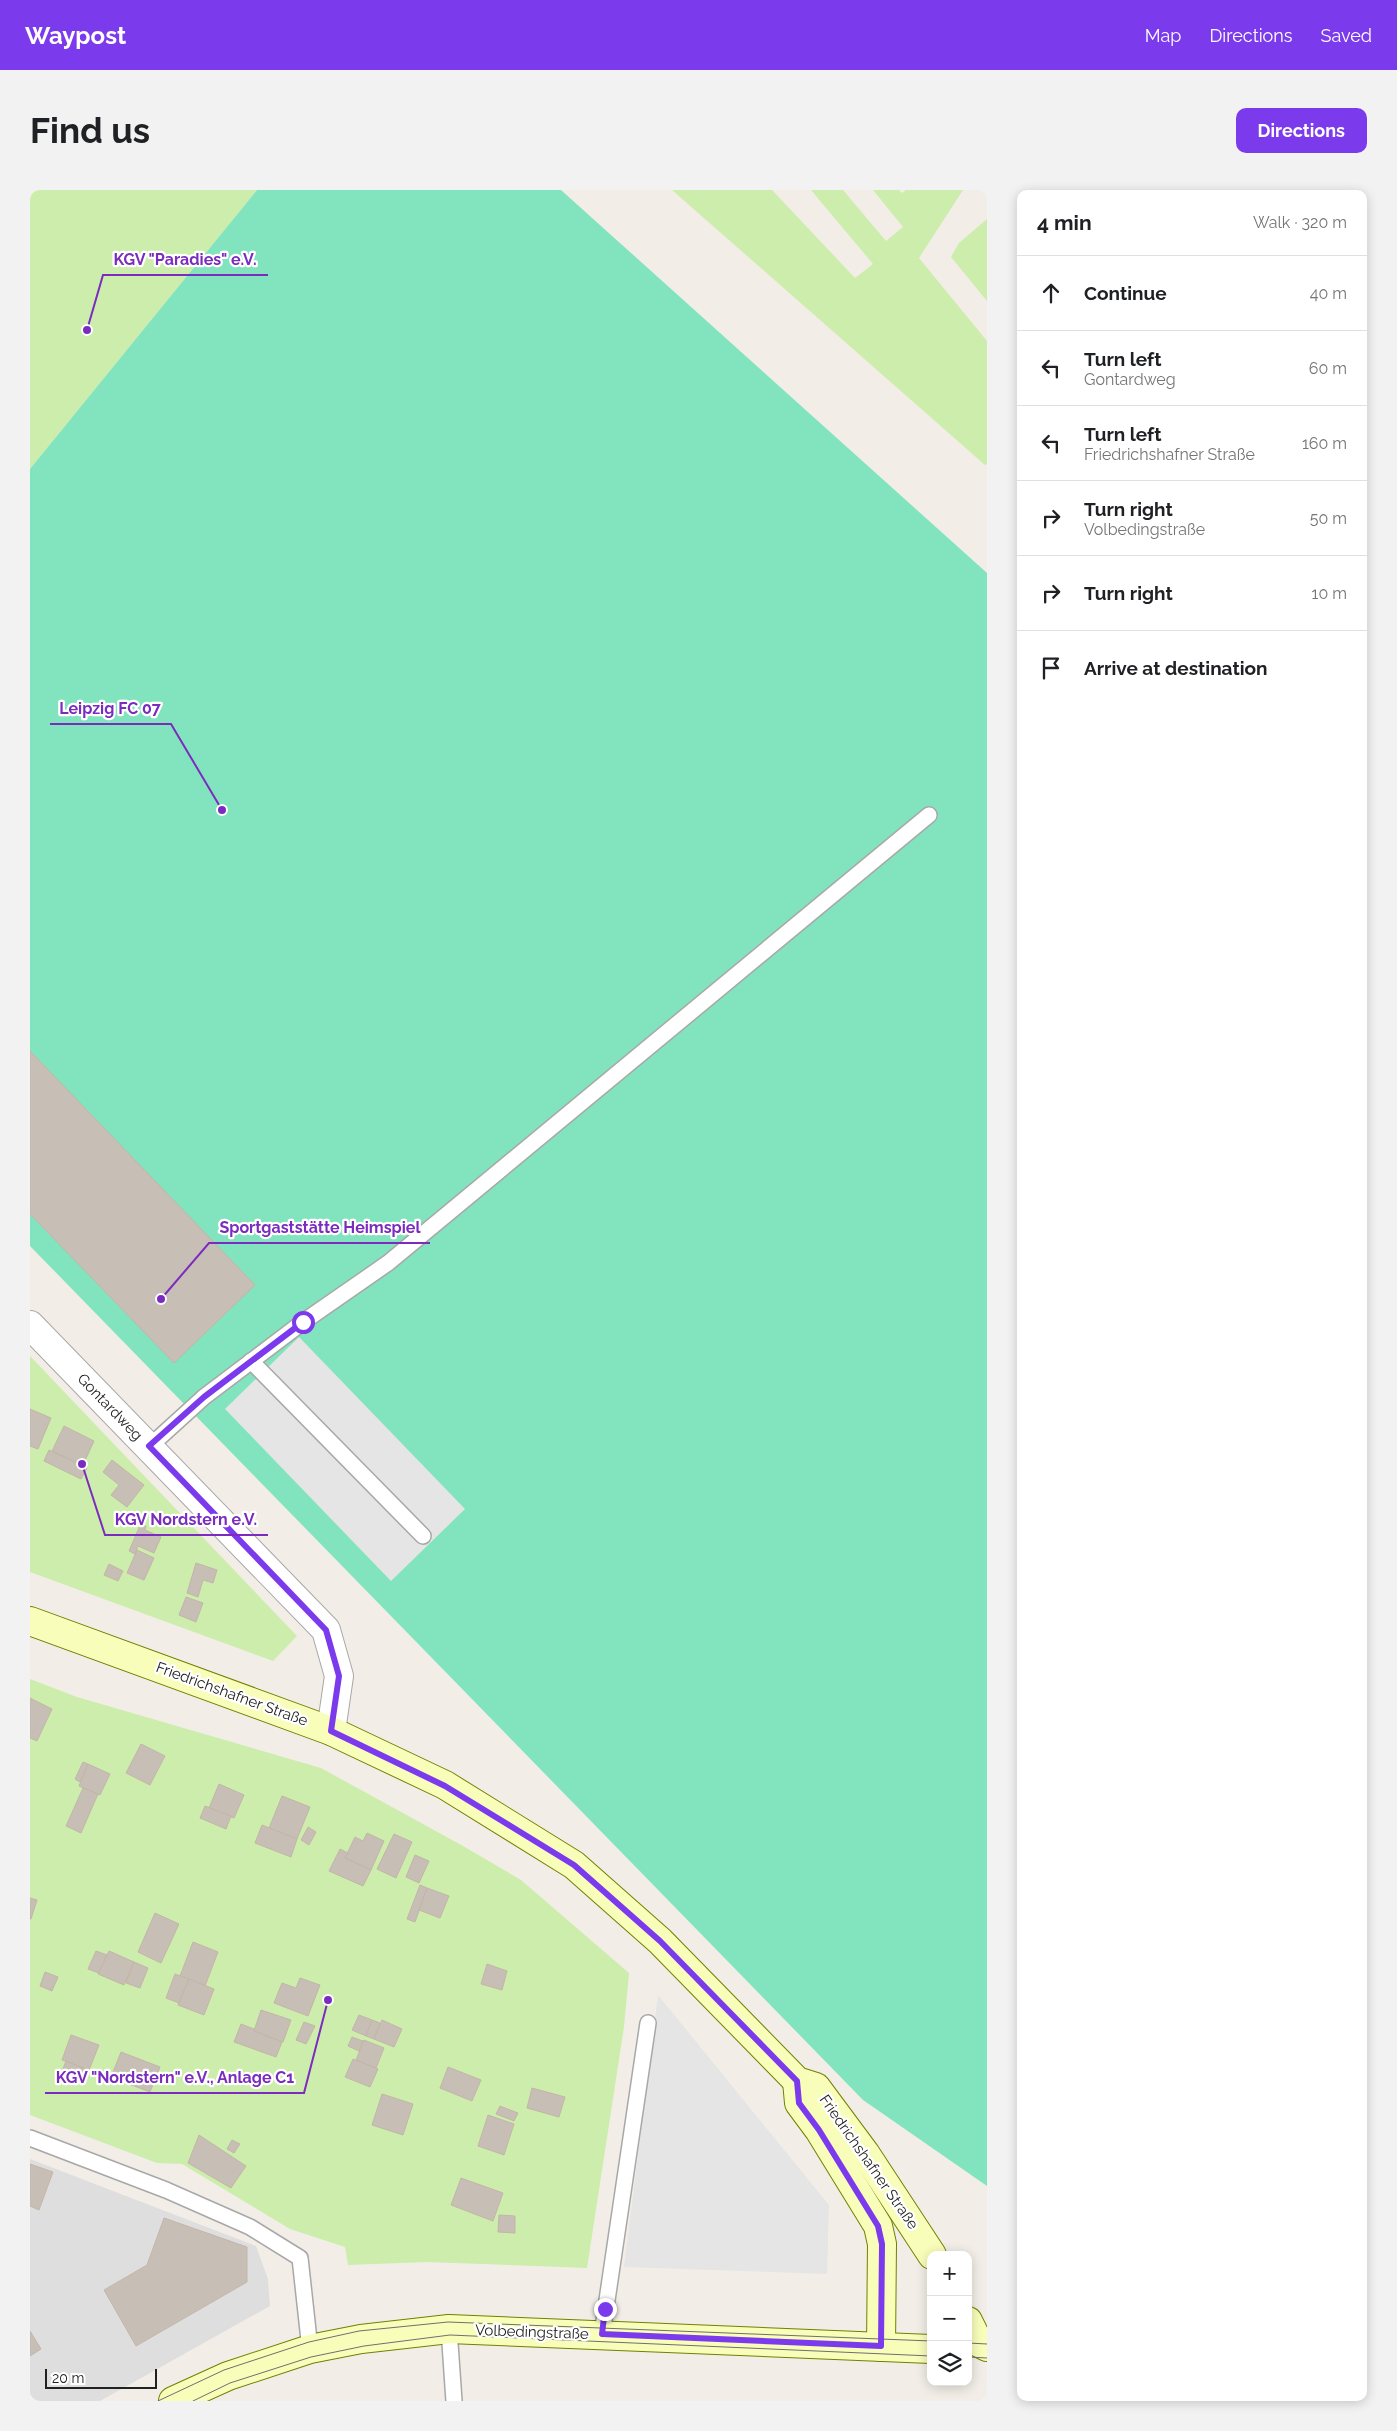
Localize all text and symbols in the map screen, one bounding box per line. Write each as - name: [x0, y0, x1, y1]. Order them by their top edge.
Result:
- text: Waypost: [25, 21, 126, 50]
- text: Map: [1145, 25, 1181, 46]
- text: Directions: [1209, 25, 1293, 46]
- text: Saved: [1321, 25, 1372, 46]
- button: Directions: [1236, 108, 1367, 153]
- text: Find us: [30, 110, 150, 151]
- text: 4 min: [1037, 210, 1092, 235]
- text: Walk · 320 m: [1253, 213, 1347, 232]
- callout: KGV "Paradies" e.V.: [103, 244, 268, 275]
- text: KGV "Paradies" e.V.: [113, 250, 257, 269]
- icon: ahead: [1037, 279, 1065, 307]
- text: Continue: [1084, 282, 1167, 304]
- text: 40 m: [1310, 284, 1347, 303]
- text: Turn left: [1084, 348, 1161, 370]
- icon: left: [1037, 354, 1065, 382]
- text: 60 m: [1309, 359, 1347, 378]
- text: Gontardweg: [1084, 370, 1176, 389]
- text: Turn left: [1084, 423, 1161, 445]
- icon: left: [1037, 429, 1065, 457]
- text: 160 m: [1302, 434, 1347, 453]
- text: Friedrichshafner Straße: [1084, 445, 1255, 464]
- text: Turn right: [1084, 498, 1173, 520]
- icon: right: [1037, 504, 1065, 532]
- text: 50 m: [1310, 509, 1347, 528]
- text: Volbedingstraße: [1084, 520, 1205, 539]
- icon: right: [1037, 579, 1065, 607]
- text: Turn right: [1084, 582, 1173, 604]
- text: 10 m: [1312, 584, 1347, 603]
- icon: arrive: [1037, 654, 1065, 682]
- text: Arrive at destination: [1084, 657, 1268, 679]
- callout: Leipzig FC 07: [50, 693, 171, 724]
- text: Leipzig FC 07: [59, 699, 161, 718]
- callout: Sportgaststätte Heimspiel: [209, 1212, 430, 1243]
- text: Sportgaststätte Heimspiel: [220, 1218, 421, 1237]
- route start: [292, 1311, 315, 1334]
- street label: Gontardweg: [74, 1370, 146, 1444]
- callout: KGV Nordstern e.V.: [105, 1504, 268, 1535]
- text: KGV Nordstern e.V.: [115, 1510, 257, 1529]
- street label: Friedrichshafner Straße: [154, 1658, 311, 1730]
- callout: KGV "Nordstern" e.V., Anlage C1: [45, 2062, 304, 2093]
- text: KGV "Nordstern" e.V., Anlage C1: [56, 2068, 294, 2087]
- street label: Friedrichshafner Straße: [816, 2091, 922, 2233]
- map controls: [927, 2251, 972, 2386]
- button: +: [927, 2251, 972, 2296]
- button: −: [927, 2296, 972, 2341]
- route end: [594, 2298, 617, 2321]
- street label: Volbedingstraße: [475, 2321, 589, 2343]
- button: layers: [927, 2341, 972, 2386]
- scale bar: [45, 2366, 158, 2389]
- text: 20 m: [52, 2370, 84, 2386]

